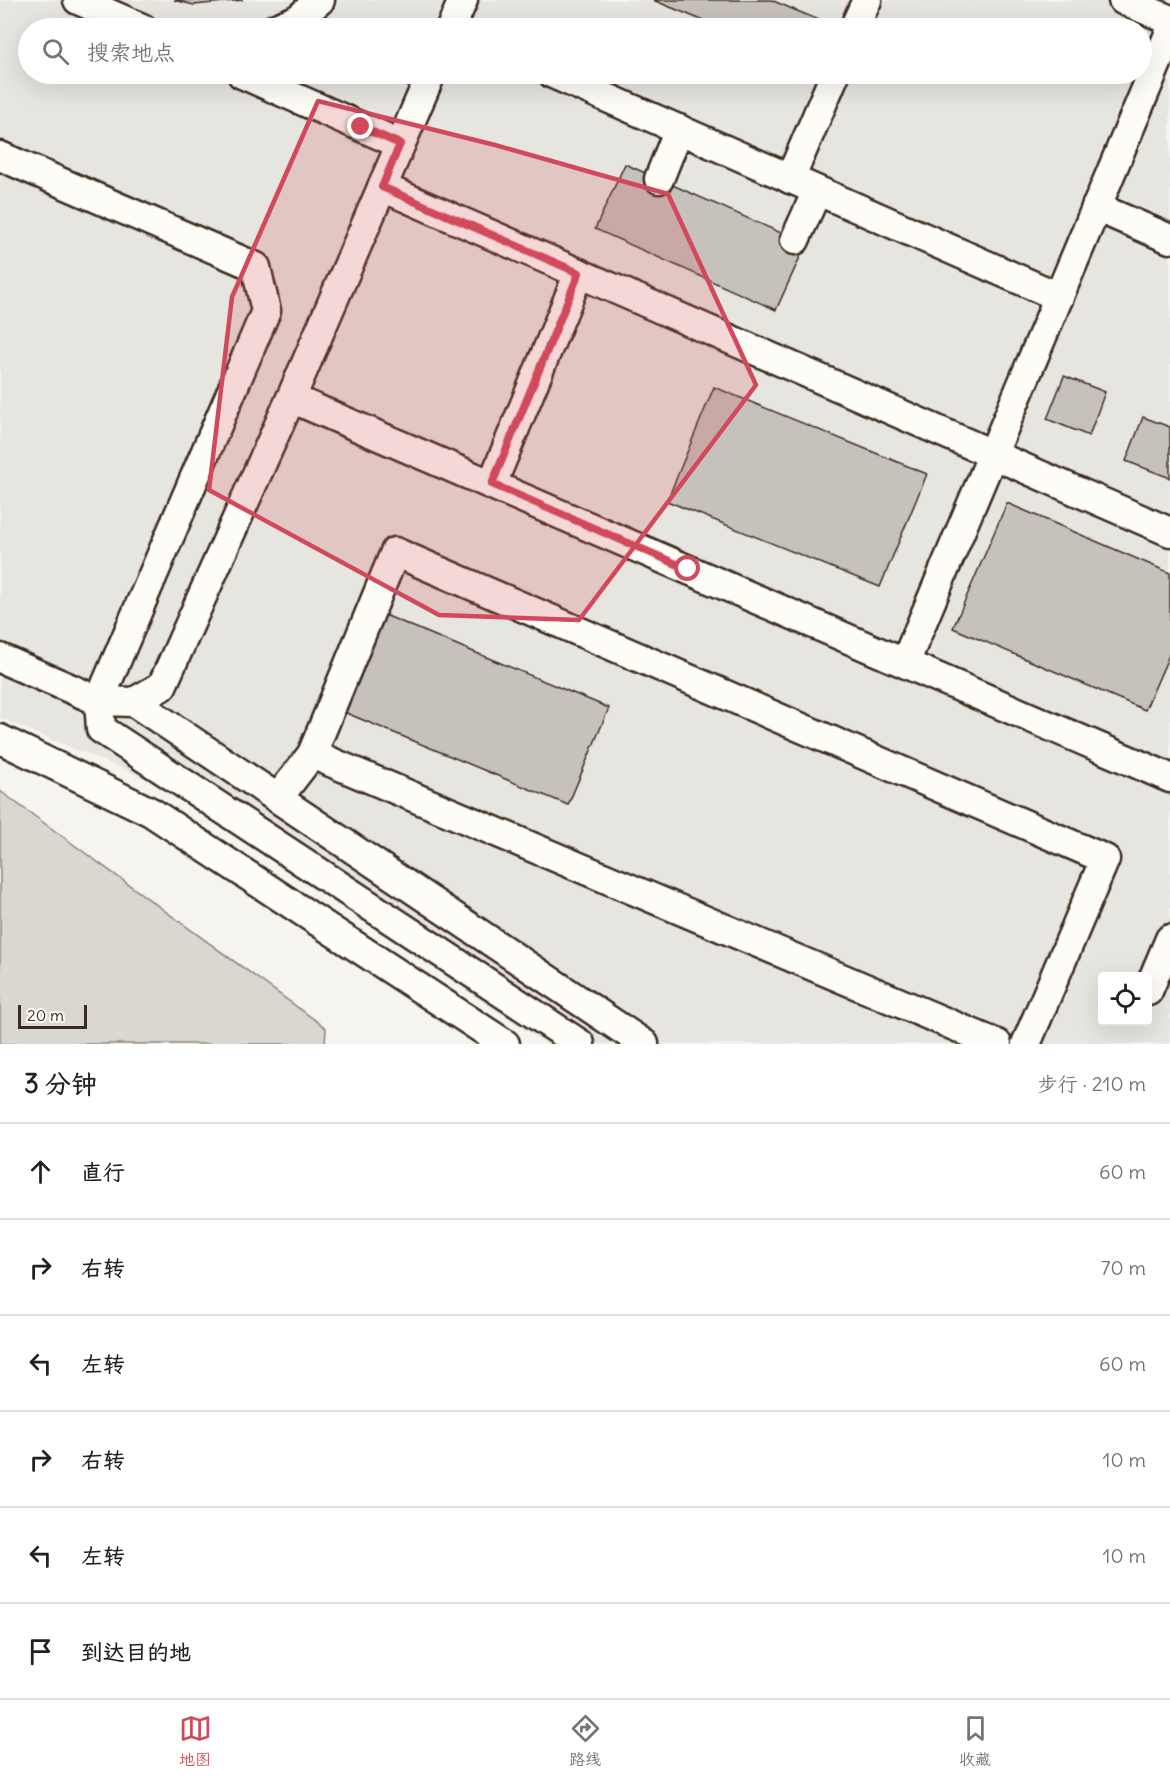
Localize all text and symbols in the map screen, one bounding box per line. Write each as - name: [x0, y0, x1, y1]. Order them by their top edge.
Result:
- search box: [18, 18, 1152, 84]
- icon: search: [39, 35, 72, 68]
- text: 搜索地点: [87, 38, 175, 66]
- route end: [347, 113, 373, 139]
- route start: [674, 555, 700, 581]
- map controls: [1098, 972, 1152, 1026]
- button: locate: [1098, 972, 1152, 1026]
- scale bar: [18, 1002, 87, 1030]
- text: 20 m: [27, 1005, 64, 1025]
- text: 3 分钟: [24, 1067, 97, 1100]
- text: 步行 · 210 m: [1038, 1071, 1146, 1096]
- icon: ahead: [24, 1155, 57, 1188]
- text: 直行: [81, 1158, 125, 1186]
- text: 60 m: [1099, 1159, 1146, 1184]
- icon: right: [24, 1251, 57, 1284]
- text: 右转: [81, 1254, 125, 1282]
- text: 70 m: [1101, 1255, 1146, 1280]
- icon: left: [24, 1347, 57, 1380]
- text: 左转: [81, 1350, 125, 1378]
- text: 60 m: [1099, 1351, 1146, 1376]
- icon: right: [24, 1443, 57, 1476]
- text: 右转: [81, 1446, 125, 1474]
- text: 10 m: [1103, 1447, 1146, 1472]
- icon: left: [24, 1539, 57, 1572]
- text: 左转: [81, 1542, 125, 1570]
- text: 10 m: [1103, 1543, 1146, 1568]
- icon: arrive: [24, 1635, 57, 1668]
- text: 到达目的地: [81, 1638, 191, 1666]
- tab: 地图: [179, 1712, 212, 1770]
- tab: 路线: [569, 1712, 602, 1770]
- tab: 收藏: [959, 1712, 992, 1770]

